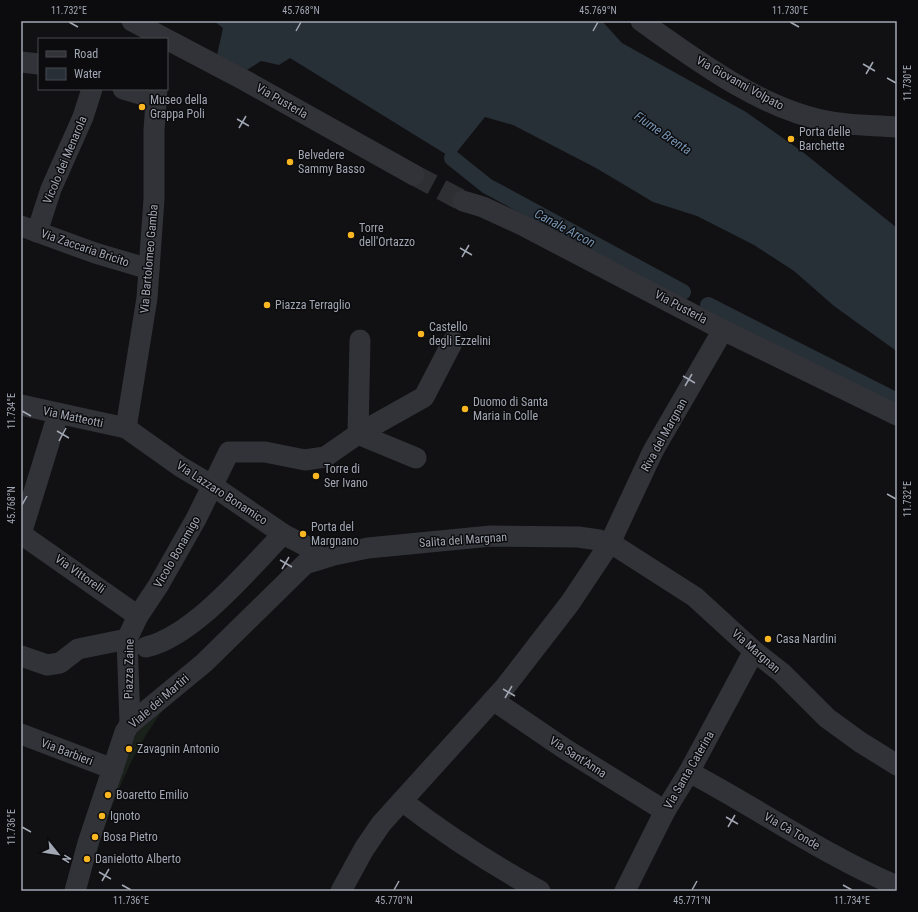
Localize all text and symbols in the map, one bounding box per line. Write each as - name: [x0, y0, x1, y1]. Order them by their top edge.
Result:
- text: 11.732°E: [51, 5, 87, 16]
- text: 45.768°N: [282, 5, 320, 16]
- text: 45.769°N: [579, 5, 617, 16]
- text: 11.730°E: [772, 5, 808, 16]
- legend: [38, 38, 168, 90]
- text: Road: [74, 47, 98, 61]
- street label: Via Giovanni Volpato: [694, 53, 786, 113]
- text: 11.730°E: [902, 65, 913, 101]
- text: Water: [74, 67, 102, 81]
- street label: Via Pusterla: [254, 81, 310, 121]
- place label: Museo della Grappa Poli: [150, 93, 208, 121]
- marker: Museo della Grappa Poli: [137, 102, 147, 112]
- water label: Fiume Brenta: [632, 108, 694, 158]
- street label: Vicolo dei Menarola: [40, 114, 90, 206]
- place label: Porta delle Barchette: [799, 125, 851, 153]
- marker: Porta delle Barchette: [786, 134, 796, 144]
- place label: Belvedere Sammy Basso: [298, 148, 365, 176]
- marker: Belvedere Sammy Basso: [285, 157, 295, 167]
- street label: Via Bartolomeo Gamba: [137, 204, 161, 314]
- water label: Canale Arcon: [532, 206, 598, 250]
- place label: Torre dell'Ortazzo: [359, 221, 415, 249]
- street label: Via Zaccaria Bricito: [39, 226, 131, 270]
- marker: Torre dell'Ortazzo: [346, 230, 356, 240]
- street label: Via Pusterla: [652, 287, 710, 327]
- place label: Piazza Terraglio: [275, 298, 351, 312]
- marker: Piazza Terraglio: [262, 300, 272, 310]
- place label: Castello degli Ezzelini: [429, 320, 491, 348]
- marker: Castello degli Ezzelini: [416, 329, 426, 339]
- text: 11.734°E: [6, 393, 17, 429]
- place label: Duomo di Santa Maria in Colle: [473, 395, 548, 423]
- street label: Riva del Margnan: [638, 396, 690, 474]
- street label: Via Matteotti: [42, 404, 104, 430]
- marker: Duomo di Santa Maria in Colle: [460, 404, 470, 414]
- street label: Via Lazzaro Bonamico: [174, 458, 270, 528]
- place label: Torre di Ser Ivano: [324, 462, 368, 490]
- marker: Torre di Ser Ivano: [311, 471, 321, 481]
- text: 11.732°E: [902, 481, 913, 517]
- text: 45.768°N: [6, 486, 17, 524]
- street label: Vicolo Bonamigo: [151, 514, 203, 590]
- place label: Porta del Margnano: [311, 520, 359, 548]
- marker: Porta del Margnano: [298, 529, 308, 539]
- street label: Salita del Margnan: [418, 530, 508, 550]
- street label: Via Vittorelli: [52, 552, 108, 596]
- street label: Via Margnan: [729, 626, 783, 676]
- place label: Casa Nardini: [776, 632, 837, 646]
- marker: Casa Nardini: [763, 634, 773, 644]
- street label: Piazza Zaine: [121, 638, 137, 699]
- street label: Viale dei Martiri: [126, 671, 192, 731]
- street label: Via Santa Caterina: [661, 728, 717, 811]
- street label: Via Sant'Anna: [547, 733, 609, 781]
- street label: Via Barbieri: [39, 736, 95, 768]
- place label: Zavagnin Antonio: [137, 742, 220, 756]
- marker: Zavagnin Antonio: [124, 744, 134, 754]
- place label: Boaretto Emilio: [116, 788, 189, 802]
- marker: Boaretto Emilio: [103, 790, 113, 800]
- text: 11.736°E: [6, 809, 17, 845]
- place label: Ignoto: [110, 809, 140, 823]
- street label: Via Cà Tonde: [762, 809, 823, 853]
- marker: Ignoto: [97, 811, 107, 821]
- place label: Bosa Pietro: [103, 830, 158, 844]
- marker: Bosa Pietro: [90, 832, 100, 842]
- north arrow: [38, 834, 78, 874]
- place label: Danielotto Alberto: [95, 852, 181, 866]
- text: N: [59, 853, 74, 865]
- marker: Danielotto Alberto: [82, 854, 92, 864]
- text: 11.736°E: [113, 895, 149, 906]
- text: 45.770°N: [375, 895, 413, 906]
- text: 45.771°N: [673, 895, 711, 906]
- text: 11.734°E: [834, 895, 870, 906]

